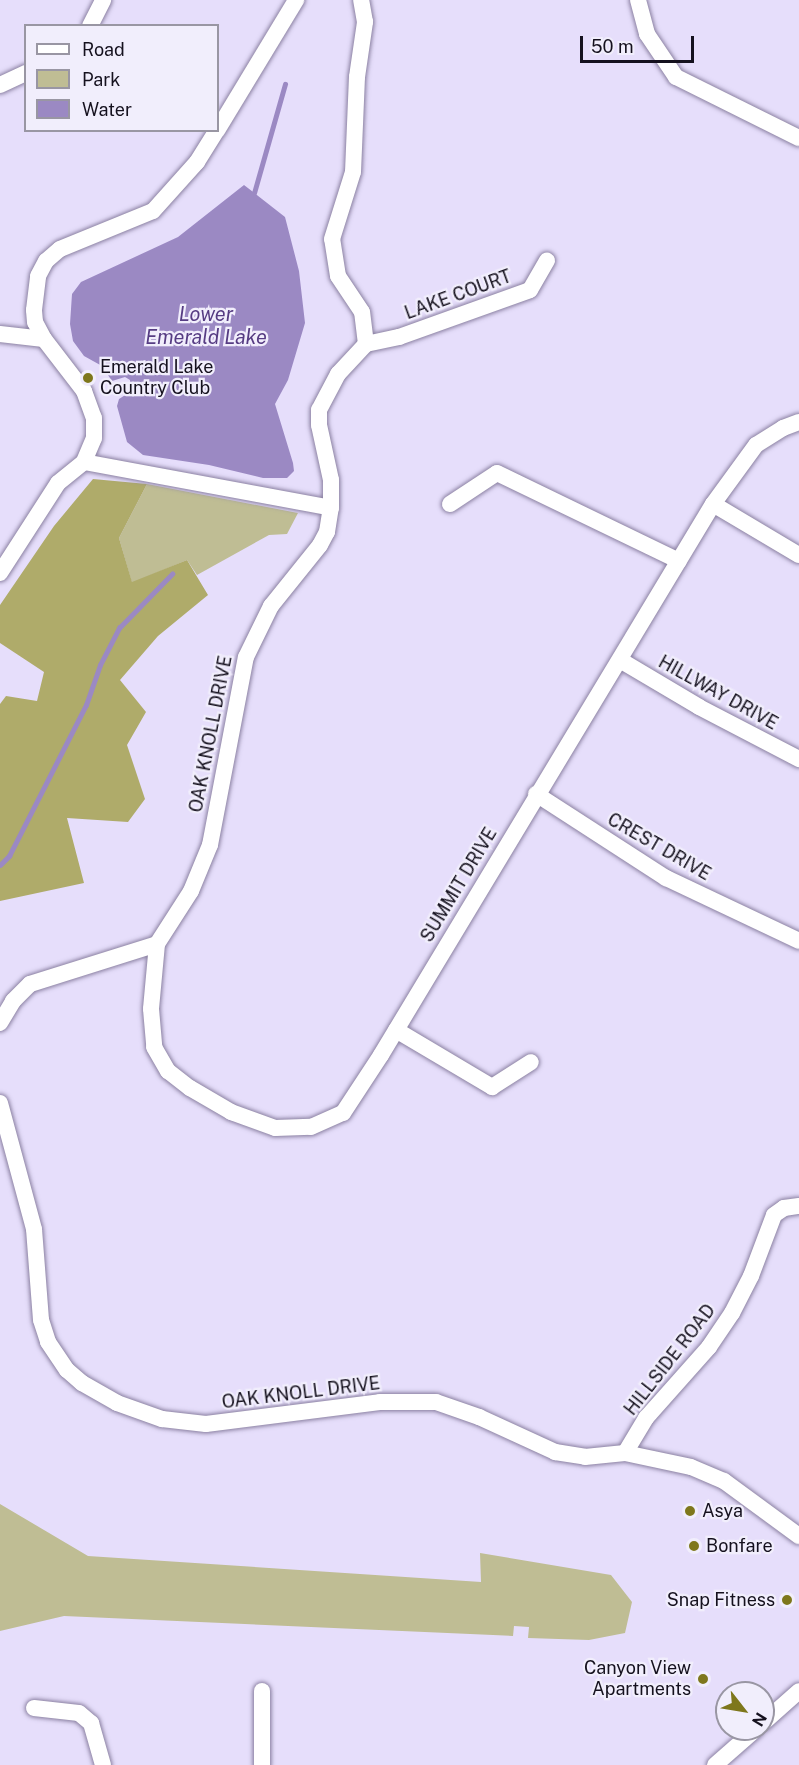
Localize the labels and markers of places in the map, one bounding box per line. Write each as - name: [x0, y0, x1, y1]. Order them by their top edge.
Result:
- place label: Emerald Lake Country Club: [100, 357, 213, 400]
- marker: Emerald Lake Country Club: [81, 371, 95, 385]
- place label: Asya: [702, 1500, 743, 1522]
- marker: Asya: [683, 1504, 697, 1518]
- place label: Bonfare: [706, 1535, 773, 1557]
- marker: Bonfare: [687, 1539, 701, 1553]
- place label: Snap Fitness: [667, 1589, 775, 1611]
- marker: Snap Fitness: [780, 1593, 794, 1607]
- place label: Canyon View Apartments: [584, 1658, 691, 1700]
- marker: Canyon View Apartments: [696, 1672, 710, 1686]

